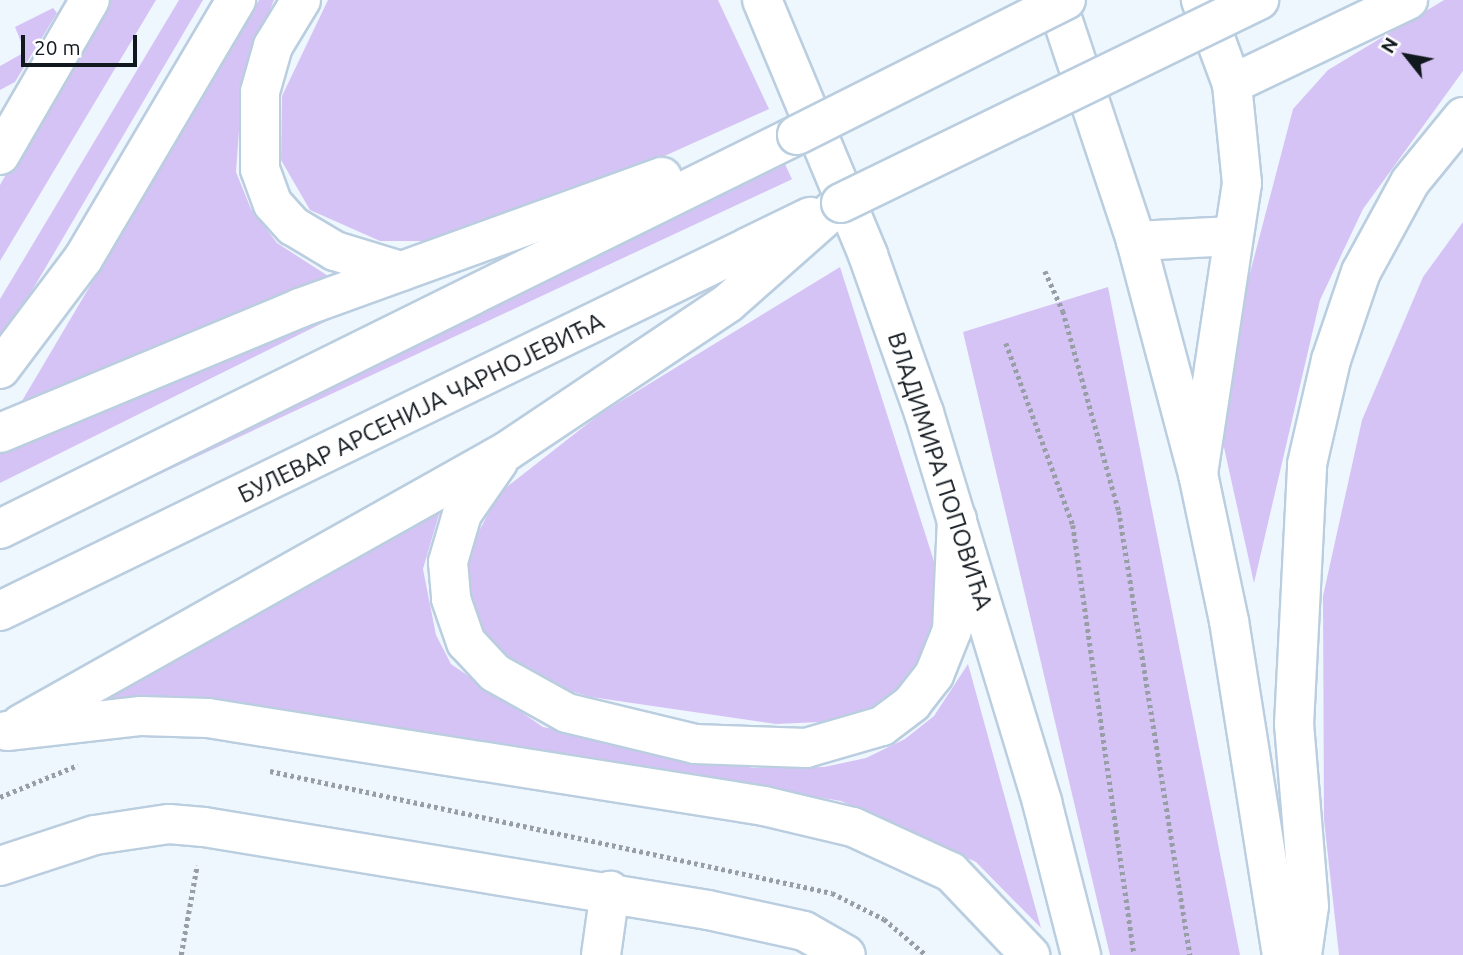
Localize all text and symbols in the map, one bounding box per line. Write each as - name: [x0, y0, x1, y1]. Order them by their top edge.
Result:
- scale bar: [24, 21, 140, 65]
- north arrow: [1372, 21, 1442, 91]
- text: N: [1376, 33, 1402, 57]
- text: 20 m: [34, 35, 81, 59]
- street label: БУЛЕВАР АРСЕНИЈА ЧАРНОЈЕВИЋА: [233, 307, 609, 509]
- street label: ВЛАДИМИРА ПОПОВИЋА: [881, 328, 999, 614]

